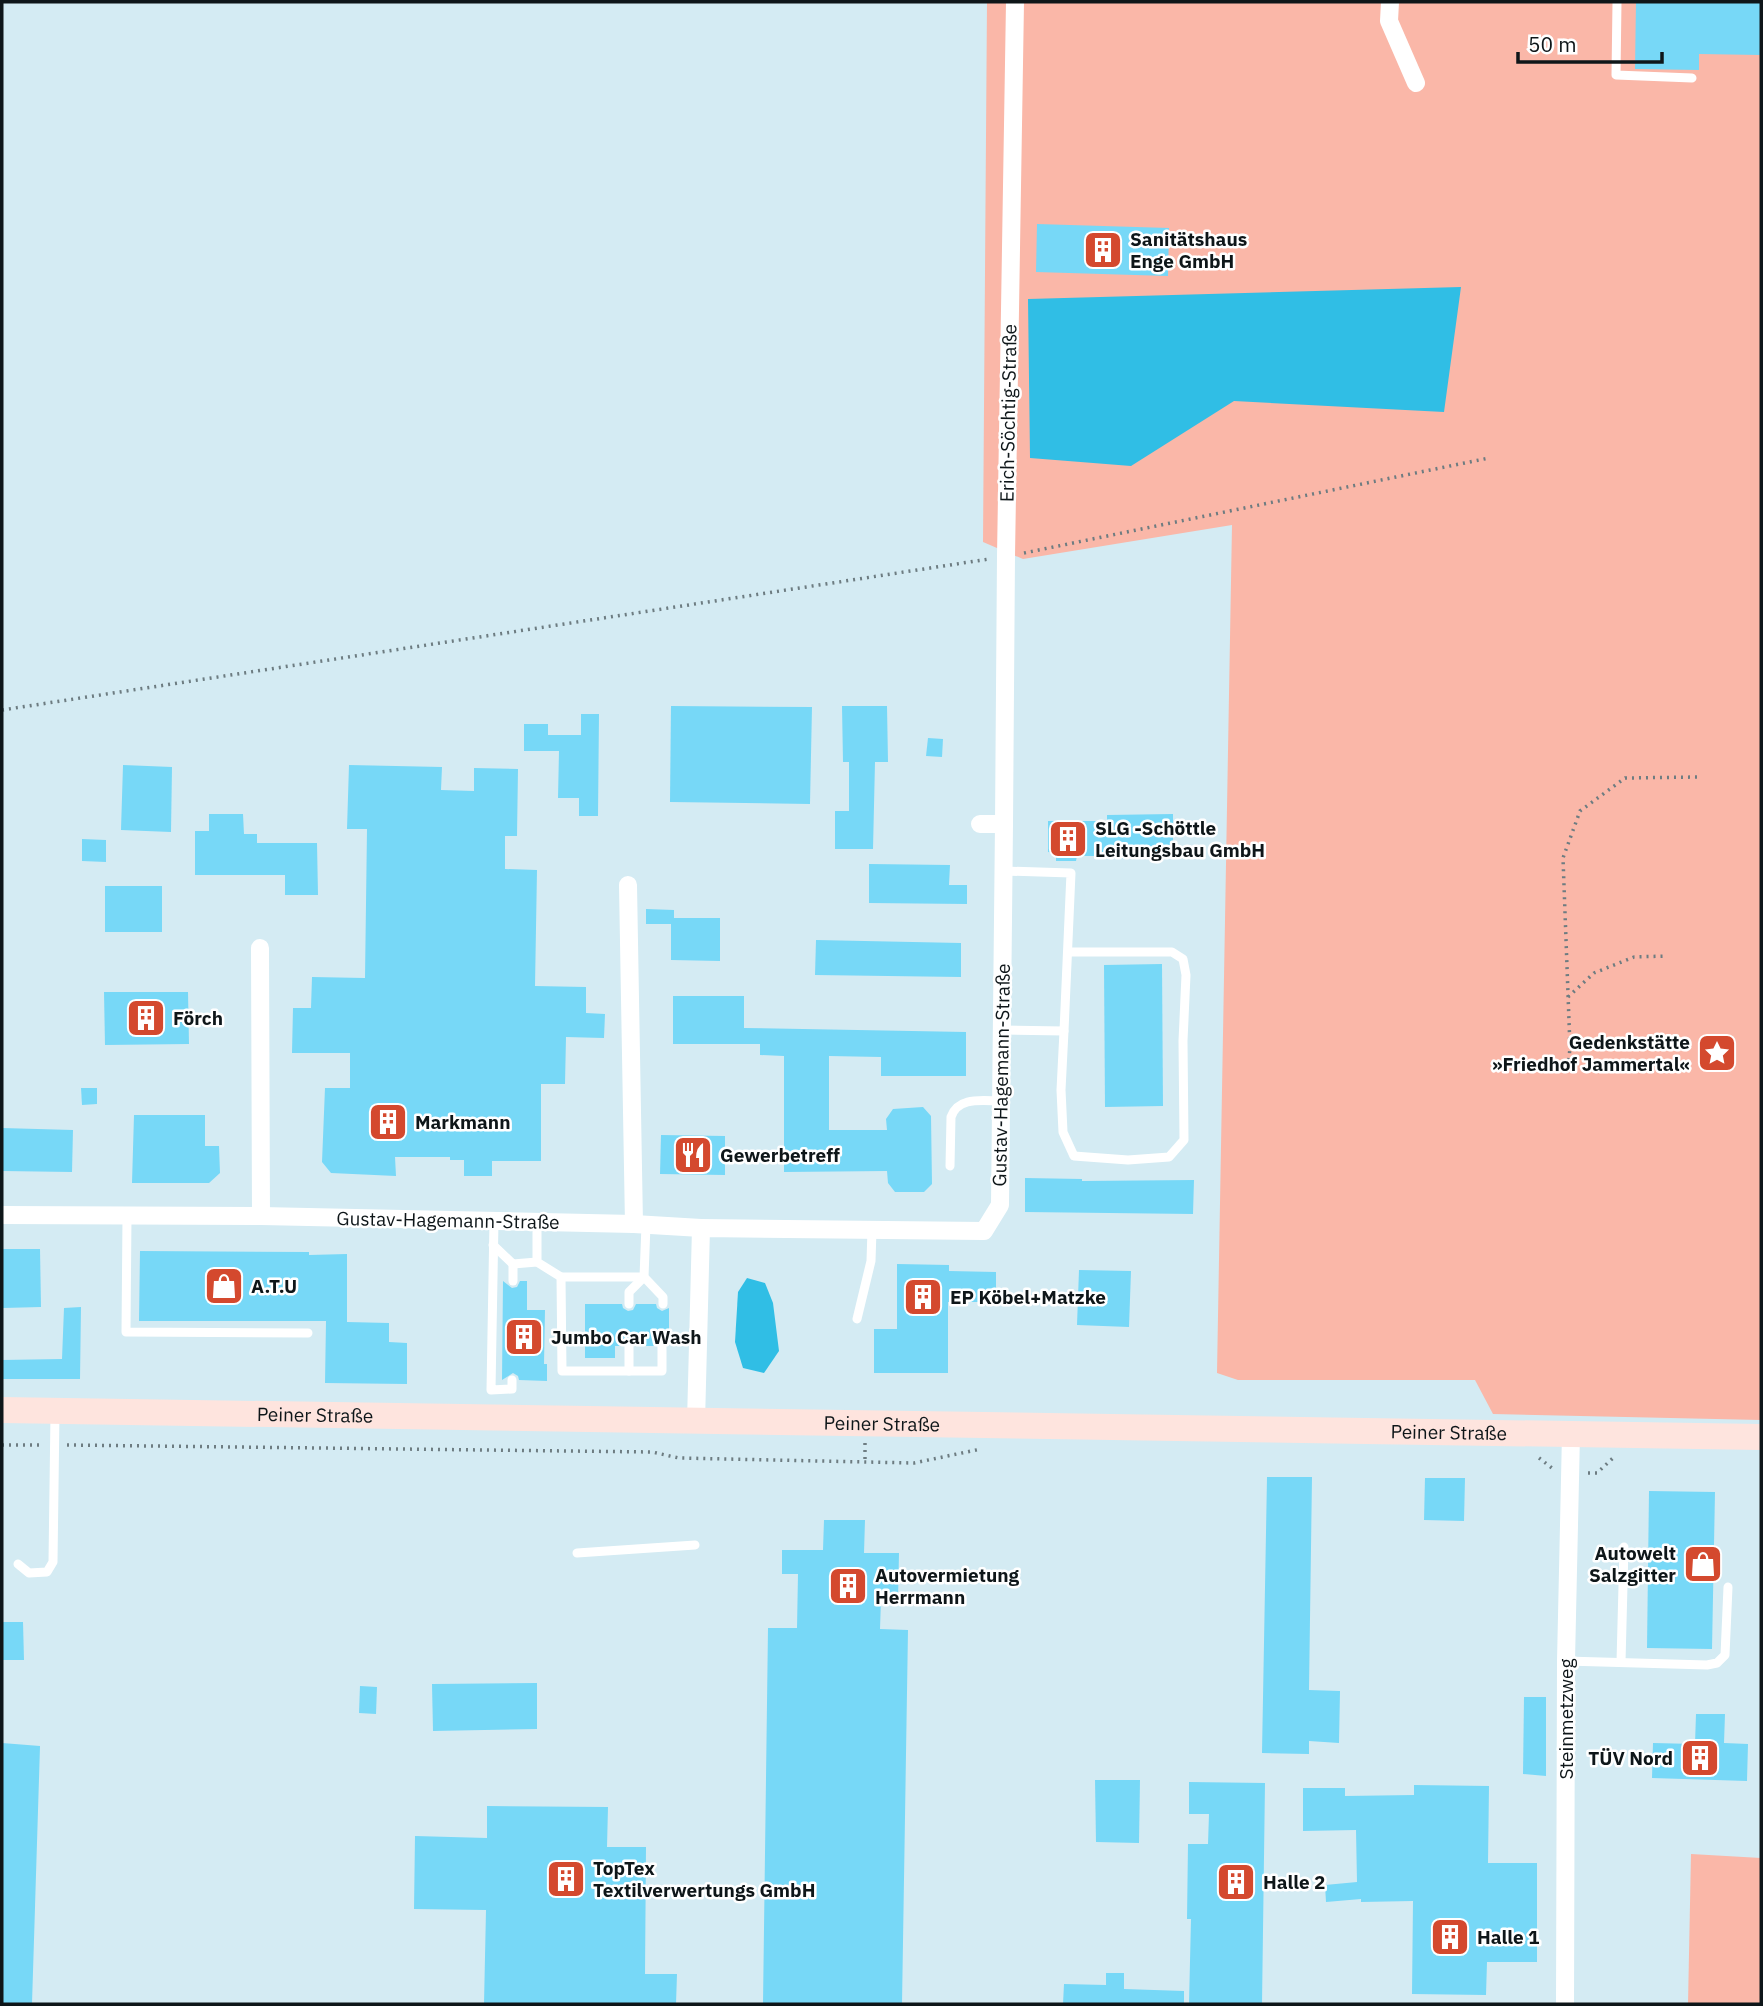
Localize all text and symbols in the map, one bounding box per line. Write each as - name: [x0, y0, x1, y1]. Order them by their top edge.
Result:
- scale bar: [1518, 21, 1662, 65]
- text: 50 m: [1528, 30, 1577, 58]
- place label: Sanitätshaus Enge GmbH: [1130, 227, 1247, 273]
- building icon: Sanitätshaus Enge GmbH: [1082, 229, 1124, 271]
- street label: Erich-Söchtig-Straße: [994, 324, 1022, 502]
- place label: SLG -Schöttle Leitungsbau GmbH: [1095, 816, 1265, 862]
- building icon: SLG -Schöttle Leitungsbau GmbH: [1047, 818, 1089, 860]
- street label: Gustav-Hagemann-Straße: [987, 963, 1015, 1187]
- building icon: Förch: [125, 997, 167, 1039]
- place label: Förch: [173, 1006, 223, 1030]
- place label: Gedenkstätte »Friedhof Jammertal«: [1492, 1030, 1690, 1076]
- place icon: Gedenkstätte »Friedhof Jammertal«: [1696, 1032, 1738, 1074]
- building icon: Markmann: [367, 1101, 409, 1143]
- place label: Markmann: [415, 1110, 510, 1134]
- restaurant icon: Gewerbetreff: [672, 1134, 714, 1176]
- place label: Gewerbetreff: [720, 1143, 840, 1167]
- street label: Gustav-Hagemann-Straße: [336, 1206, 560, 1234]
- shop icon: A.T.U: [203, 1265, 245, 1307]
- place label: A.T.U: [251, 1274, 297, 1298]
- building icon: EP Köbel+Matzke: [902, 1276, 944, 1318]
- place label: EP Köbel+Matzke: [950, 1285, 1106, 1309]
- building icon: Jumbo Car Wash: [503, 1316, 545, 1358]
- place label: Jumbo Car Wash: [551, 1325, 702, 1349]
- street label: Peiner Straße: [257, 1402, 373, 1428]
- street label: Peiner Straße: [824, 1411, 940, 1436]
- street label: Peiner Straße: [1390, 1419, 1507, 1445]
- place label: Autowelt Salzgitter: [1589, 1541, 1676, 1587]
- shop icon: Autowelt Salzgitter: [1682, 1543, 1724, 1585]
- place label: Autovermietung Herrmann: [875, 1563, 1020, 1609]
- building icon: Autovermietung Herrmann: [827, 1565, 869, 1607]
- street label: Steinmetzweg: [1554, 1658, 1578, 1780]
- building icon: TÜV Nord: [1679, 1737, 1721, 1779]
- place label: TÜV Nord: [1588, 1746, 1673, 1770]
- place label: TopTex Textilverwertungs GmbH: [593, 1856, 815, 1902]
- building icon: TopTex Textilverwertungs GmbH: [545, 1858, 587, 1900]
- building icon: Halle 2: [1215, 1861, 1257, 1903]
- place label: Halle 2: [1263, 1870, 1326, 1894]
- building icon: Halle 1: [1429, 1916, 1471, 1958]
- place label: Halle 1: [1477, 1925, 1540, 1949]

